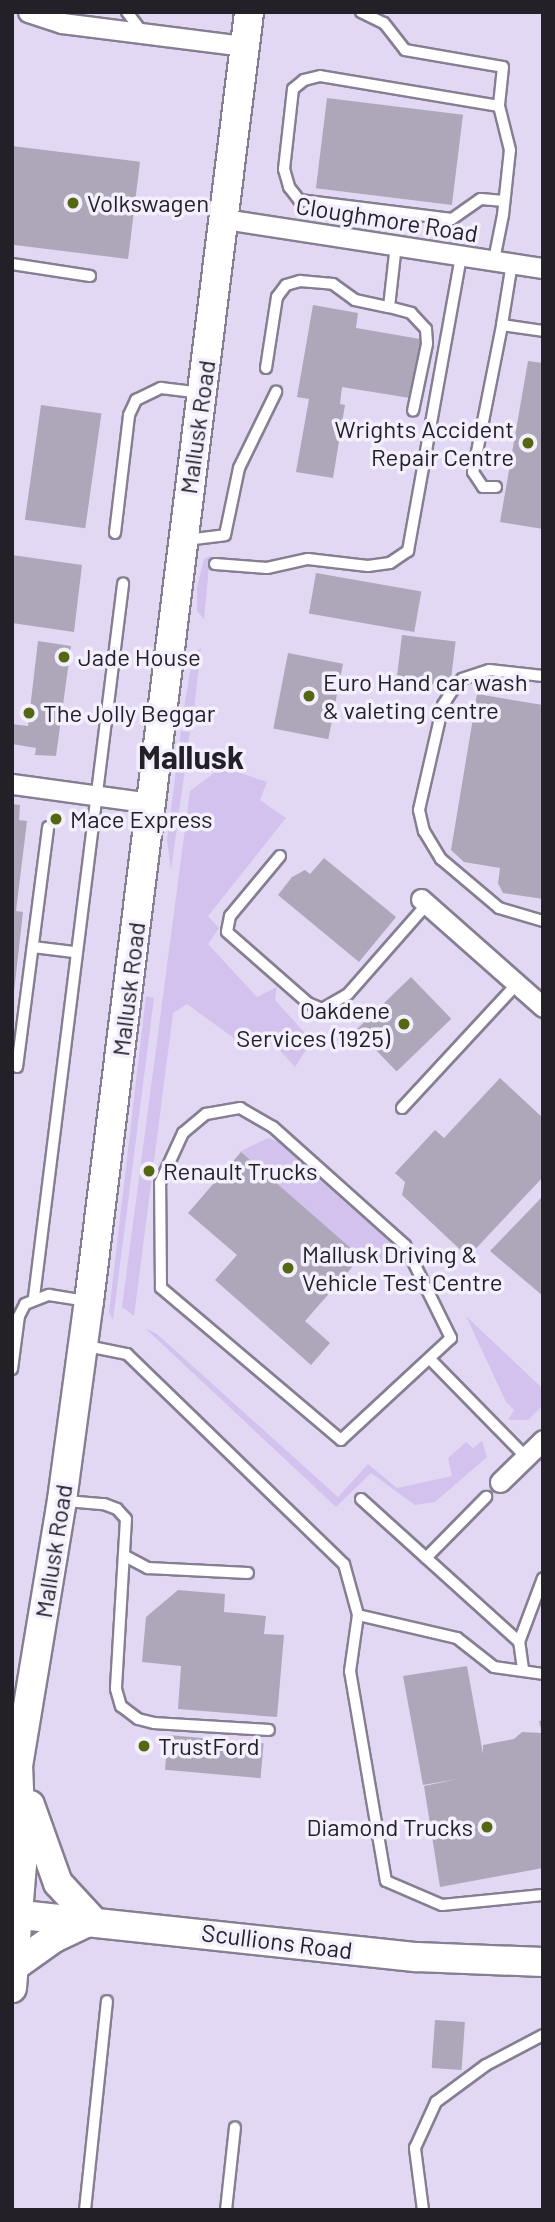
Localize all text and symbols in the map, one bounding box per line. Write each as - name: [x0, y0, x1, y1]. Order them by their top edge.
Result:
- place label: Volkswagen: [87, 189, 209, 217]
- street label: Cloughmore Road: [294, 190, 480, 248]
- marker: Volkswagen: [65, 195, 81, 211]
- street label: Mallusk Road: [173, 358, 221, 496]
- place label: Wrights Accident Repair Centre: [335, 415, 514, 471]
- marker: Wrights Accident Repair Centre: [520, 435, 536, 451]
- place label: Jade House: [78, 643, 201, 671]
- marker: Jade House: [56, 649, 72, 665]
- place label: Euro Hand car wash & valeting centre: [323, 668, 528, 724]
- marker: Euro Hand car wash & valeting centre: [301, 688, 317, 704]
- place label: The Jolly Beggar: [43, 699, 215, 727]
- marker: The Jolly Beggar: [21, 705, 37, 721]
- district label: Mallusk: [138, 737, 244, 775]
- place label: Mace Express: [70, 805, 213, 833]
- marker: Mace Express: [48, 811, 64, 827]
- street label: Mallusk Road: [105, 920, 151, 1058]
- place label: Oakdene Services (1925): [236, 996, 390, 1052]
- marker: Oakdene Services (1925): [396, 1016, 412, 1032]
- place label: Renault Trucks: [163, 1157, 317, 1185]
- marker: Renault Trucks: [141, 1163, 157, 1179]
- place label: Mallusk Driving & Vehicle Test Centre: [302, 1240, 502, 1296]
- marker: Mallusk Driving & Vehicle Test Centre: [280, 1260, 296, 1276]
- street label: Mallusk Road: [28, 1482, 78, 1620]
- place label: TrustFord: [158, 1732, 260, 1760]
- marker: TrustFord: [136, 1738, 152, 1754]
- place label: Diamond Trucks: [306, 1813, 473, 1841]
- marker: Diamond Trucks: [479, 1819, 495, 1835]
- street label: Scullions Road: [200, 1917, 354, 1965]

